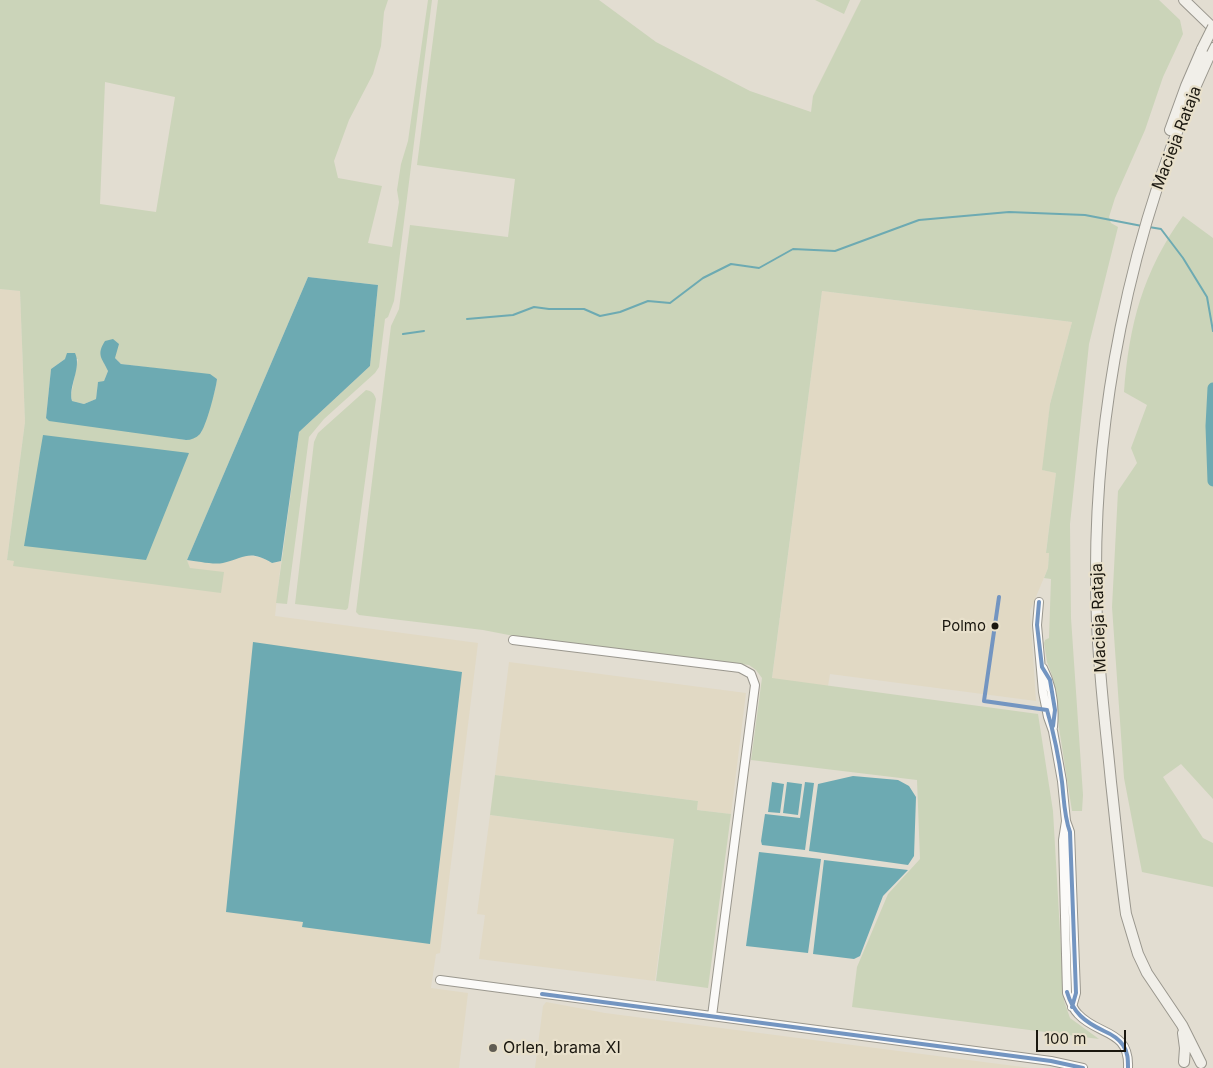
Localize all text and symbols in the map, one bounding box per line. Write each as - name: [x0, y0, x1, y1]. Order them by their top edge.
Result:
- street label: Macieja Rataja: [1148, 83, 1206, 193]
- street label: Macieja Rataja: [1087, 563, 1111, 673]
- place label: Polmo: [942, 617, 986, 635]
- marker: Polmo: [990, 621, 1000, 631]
- scale bar: [1038, 1020, 1128, 1052]
- text: 100 m: [1044, 1029, 1086, 1048]
- place label: Orlen, brama XI: [503, 1038, 621, 1058]
- marker: Orlen, brama XI: [487, 1042, 499, 1054]

